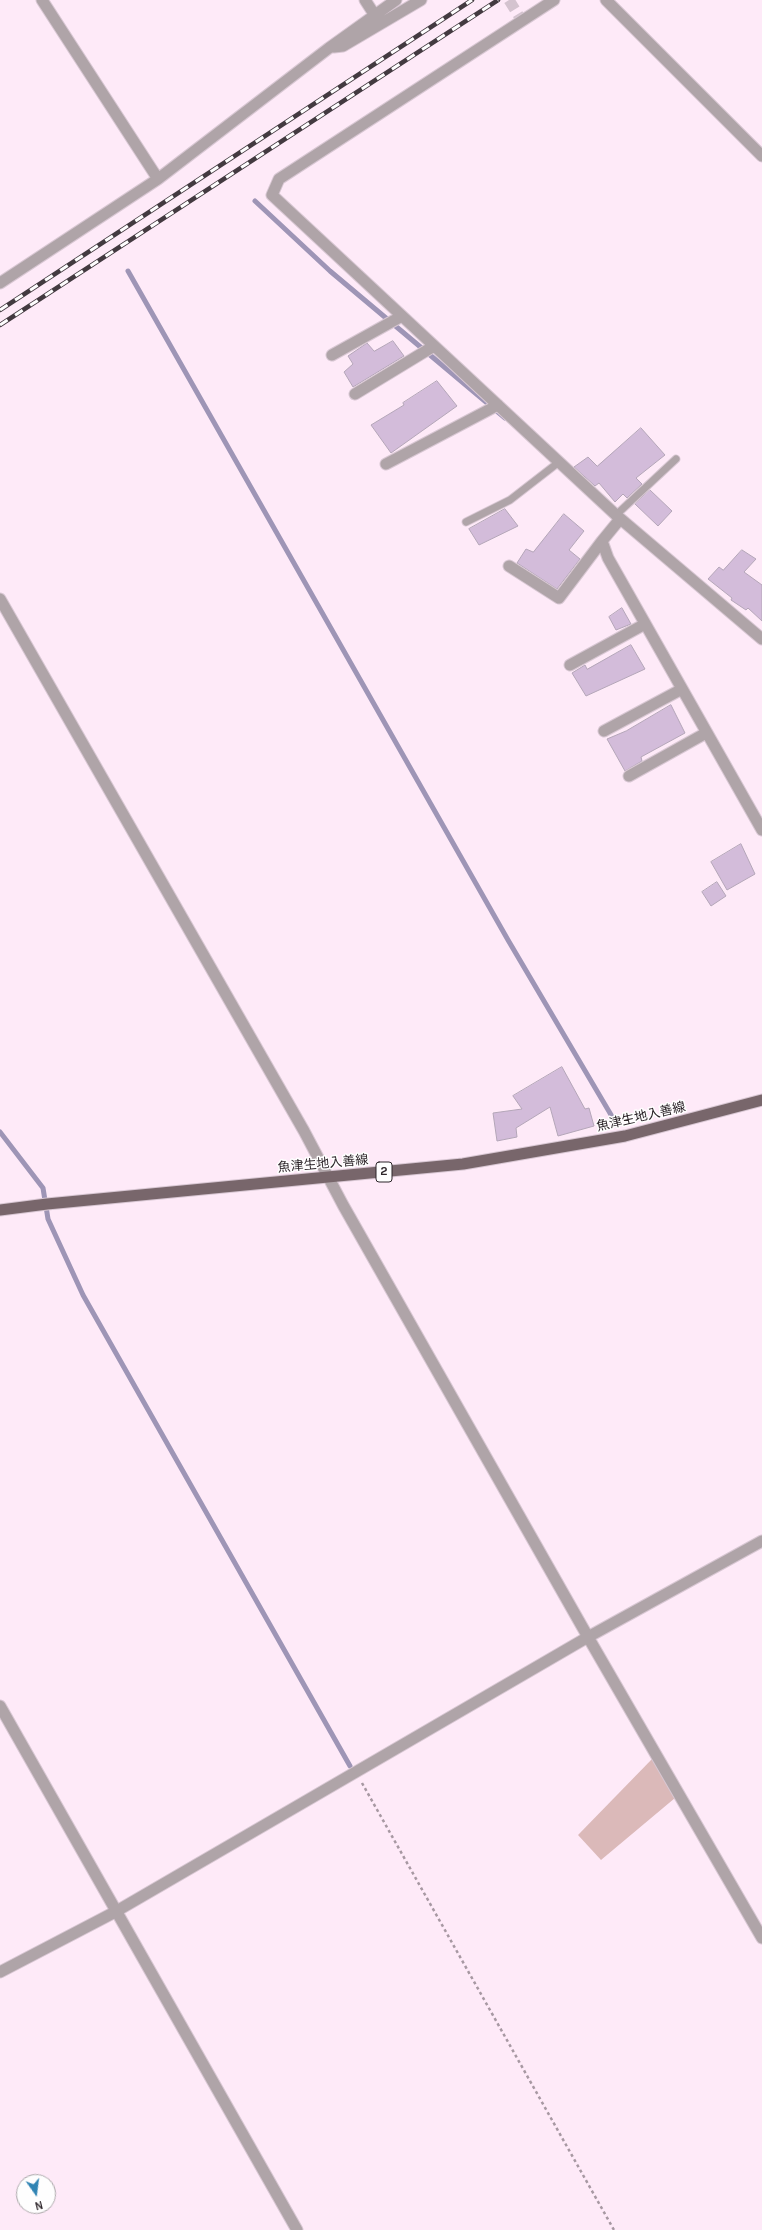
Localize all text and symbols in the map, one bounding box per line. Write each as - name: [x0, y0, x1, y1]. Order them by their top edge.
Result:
- street label: 魚津生地入善線: [595, 1099, 687, 1135]
- street label: 魚津生地入善線: [277, 1152, 369, 1176]
- road number: 2: [376, 1162, 392, 1182]
- north arrow: [16, 2174, 56, 2214]
- text: N: [33, 2198, 44, 2212]

